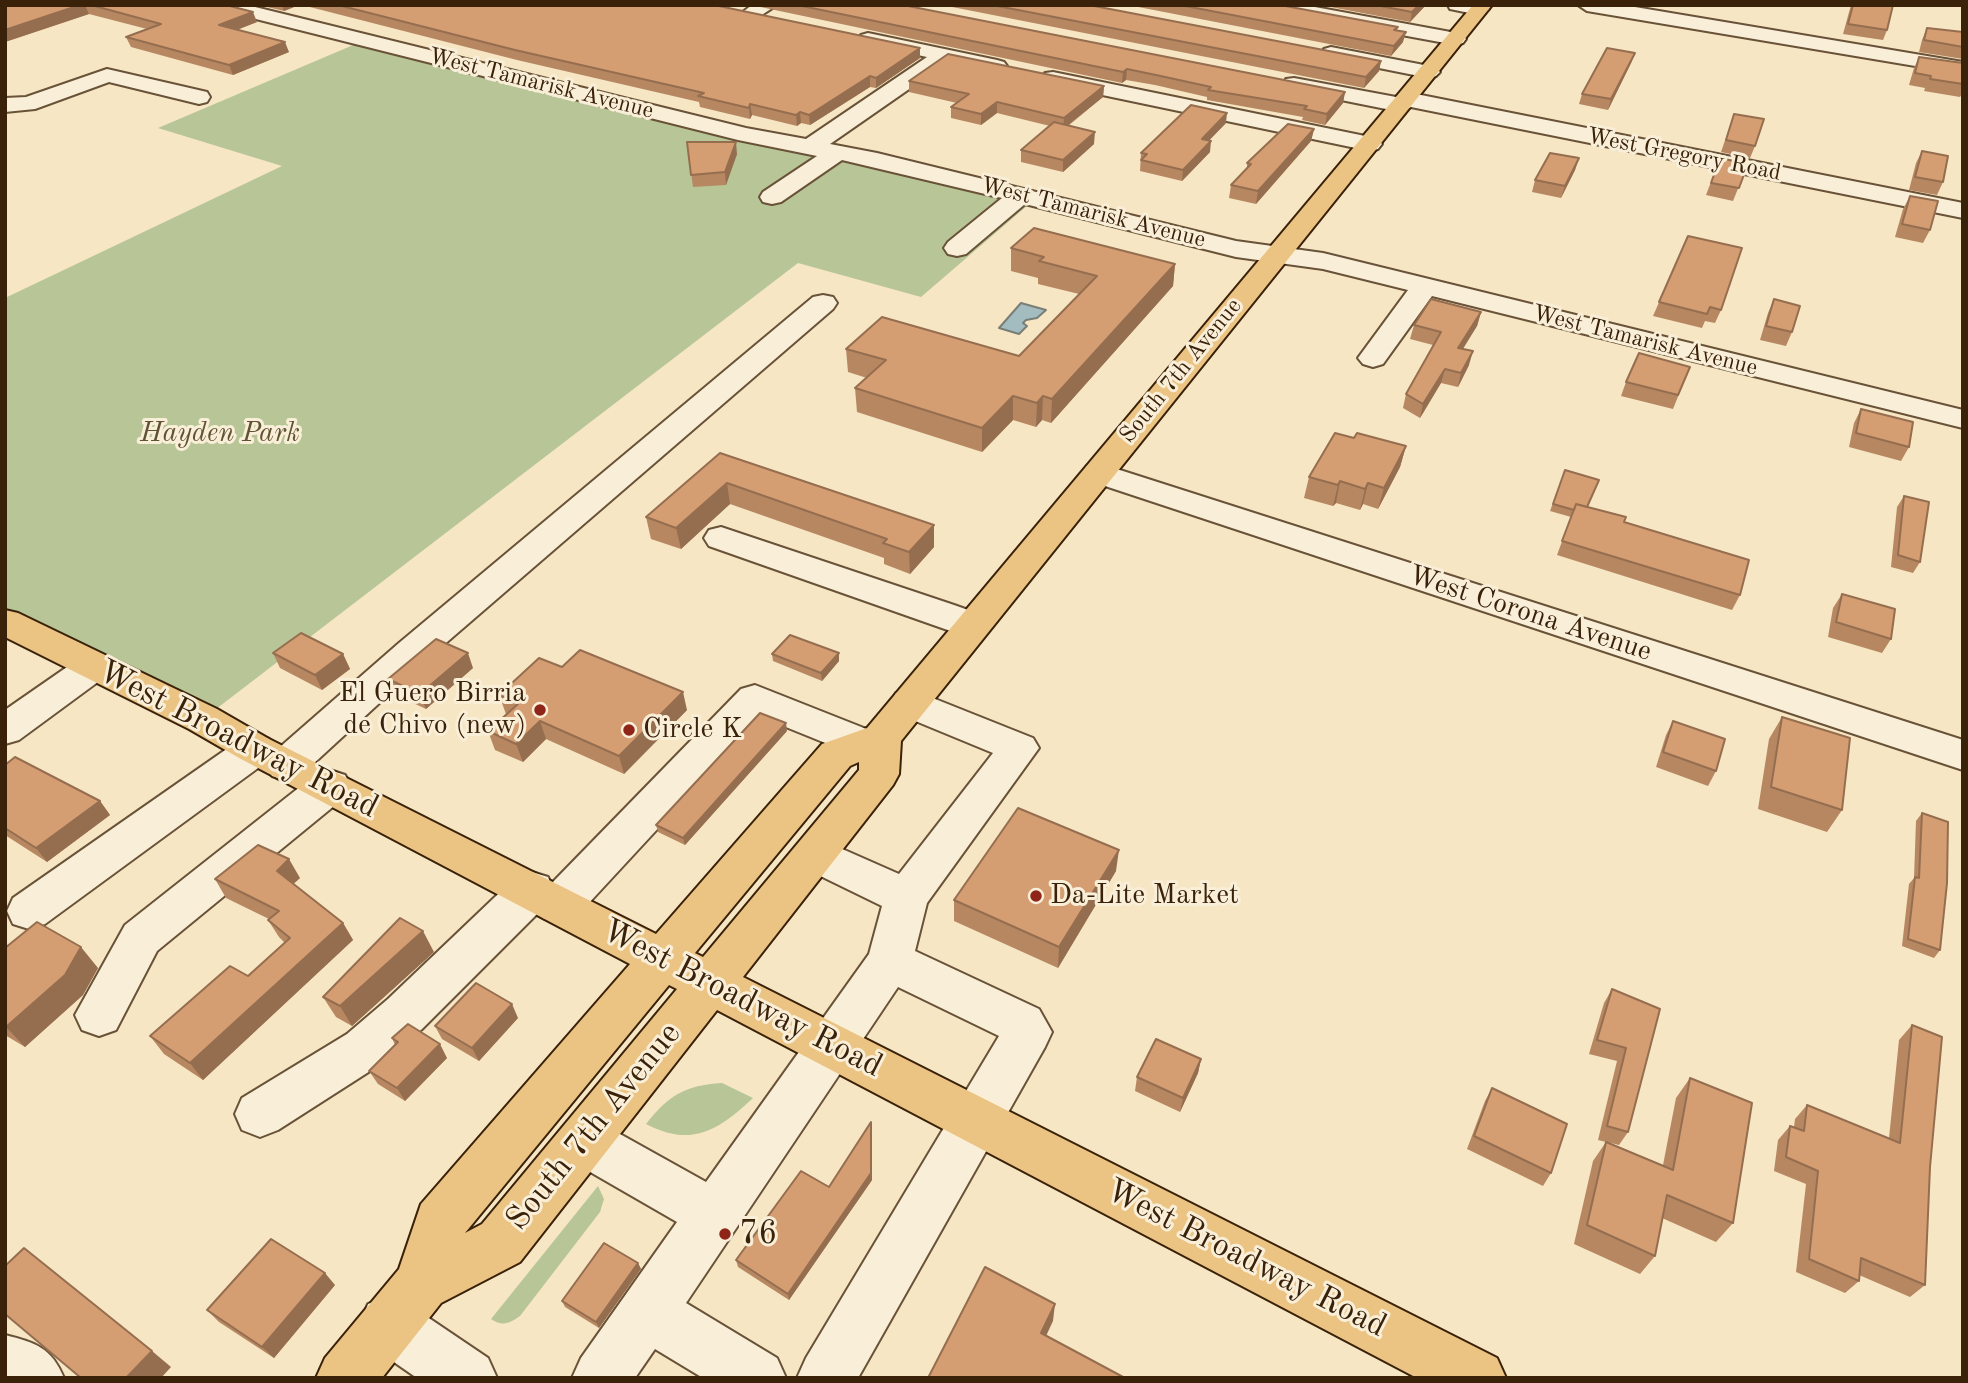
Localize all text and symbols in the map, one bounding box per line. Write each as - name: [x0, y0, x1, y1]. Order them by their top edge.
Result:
- street label: West Tamarisk Avenue: [426, 43, 656, 125]
- street label: West Gregory Road: [1585, 123, 1783, 187]
- street label: West Tamarisk Avenue: [978, 172, 1208, 254]
- street label: South 7th Avenue: [1114, 293, 1248, 449]
- street label: West Tamarisk Avenue: [1530, 300, 1760, 382]
- park label: Hayden Park: [140, 417, 300, 451]
- street label: West Corona Avenue: [1404, 559, 1656, 669]
- street label: West Broadway Road: [91, 652, 385, 828]
- place label: El Guero Birria de Chivo (new): [339, 677, 526, 743]
- marker: El Guero Birria de Chivo (new): [532, 702, 548, 718]
- place label: Circle K: [643, 713, 742, 747]
- marker: Circle K: [621, 722, 637, 738]
- place label: Da-Lite Market: [1050, 879, 1239, 913]
- marker: Da-Lite Market: [1028, 888, 1044, 904]
- street label: West Broadway Road: [595, 911, 889, 1087]
- street label: South 7th Avenue: [498, 1015, 690, 1239]
- street label: West Broadway Road: [1099, 1171, 1393, 1347]
- place label: 76: [739, 1214, 777, 1254]
- marker: 76: [717, 1226, 733, 1242]

